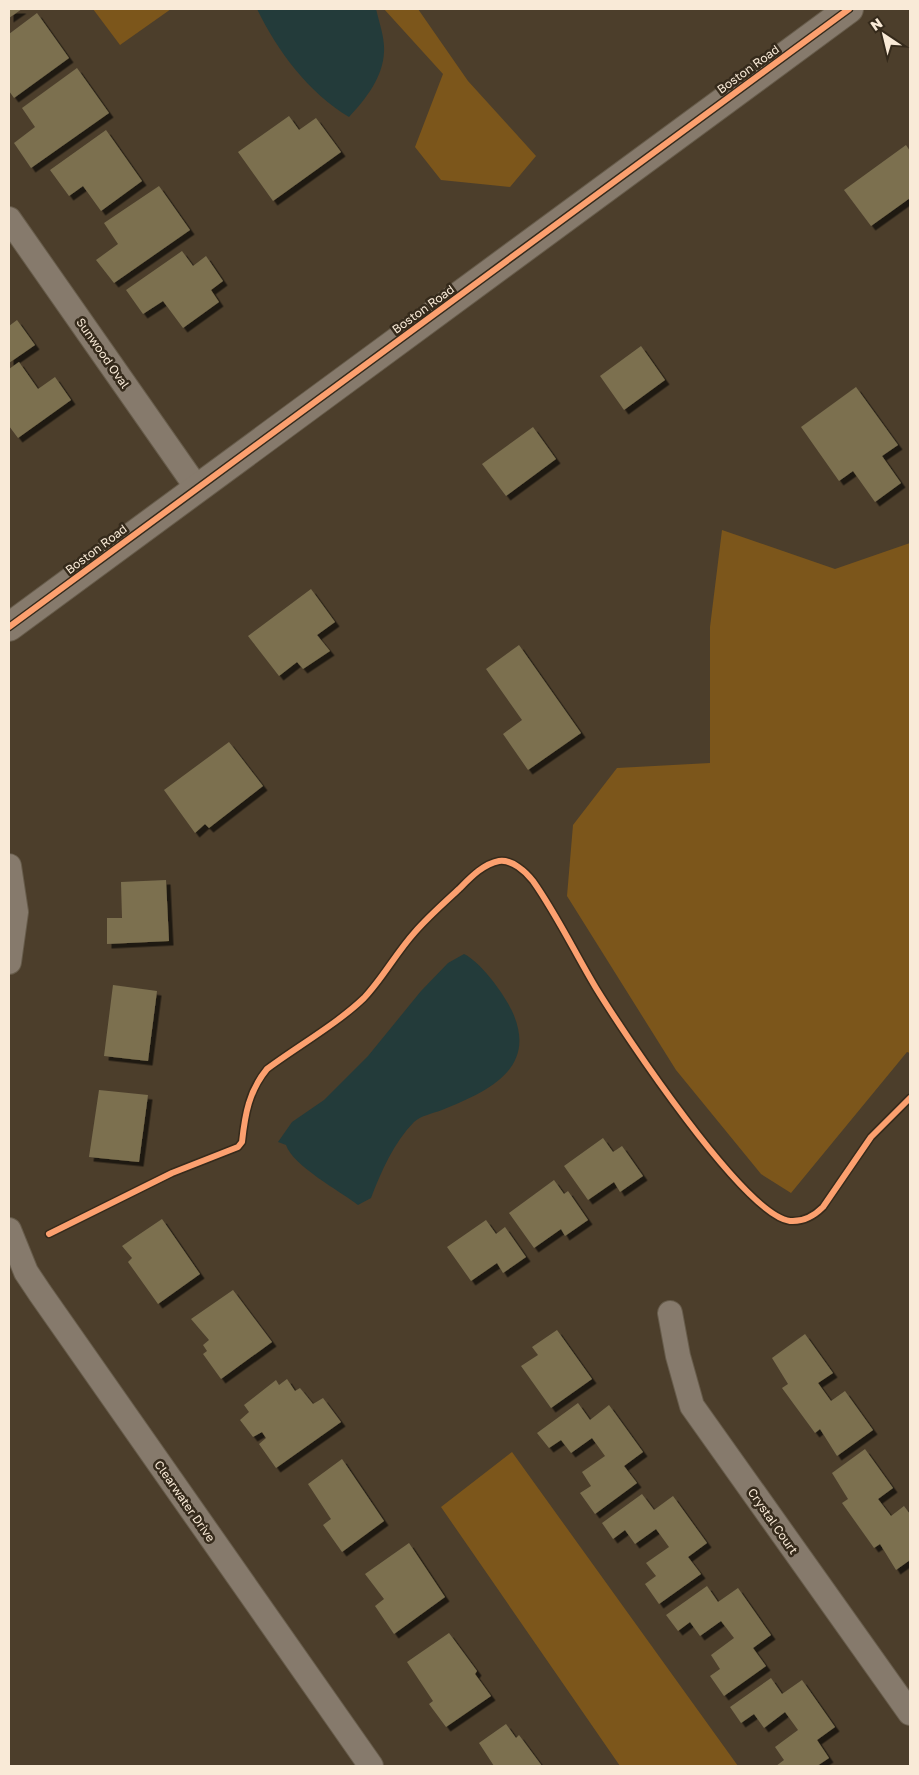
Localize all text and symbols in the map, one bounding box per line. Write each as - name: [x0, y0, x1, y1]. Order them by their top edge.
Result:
- north arrow: [859, 10, 909, 60]
- text: N: [867, 14, 885, 34]
- street label: Boston Road: [714, 41, 782, 97]
- street label: Boston Road: [389, 281, 457, 337]
- street label: Sunwood Oval: [73, 315, 133, 391]
- street label: Boston Road: [62, 521, 130, 577]
- street label: Clearwater Drive: [151, 1457, 219, 1545]
- street label: Crystal Court: [745, 1485, 801, 1557]

